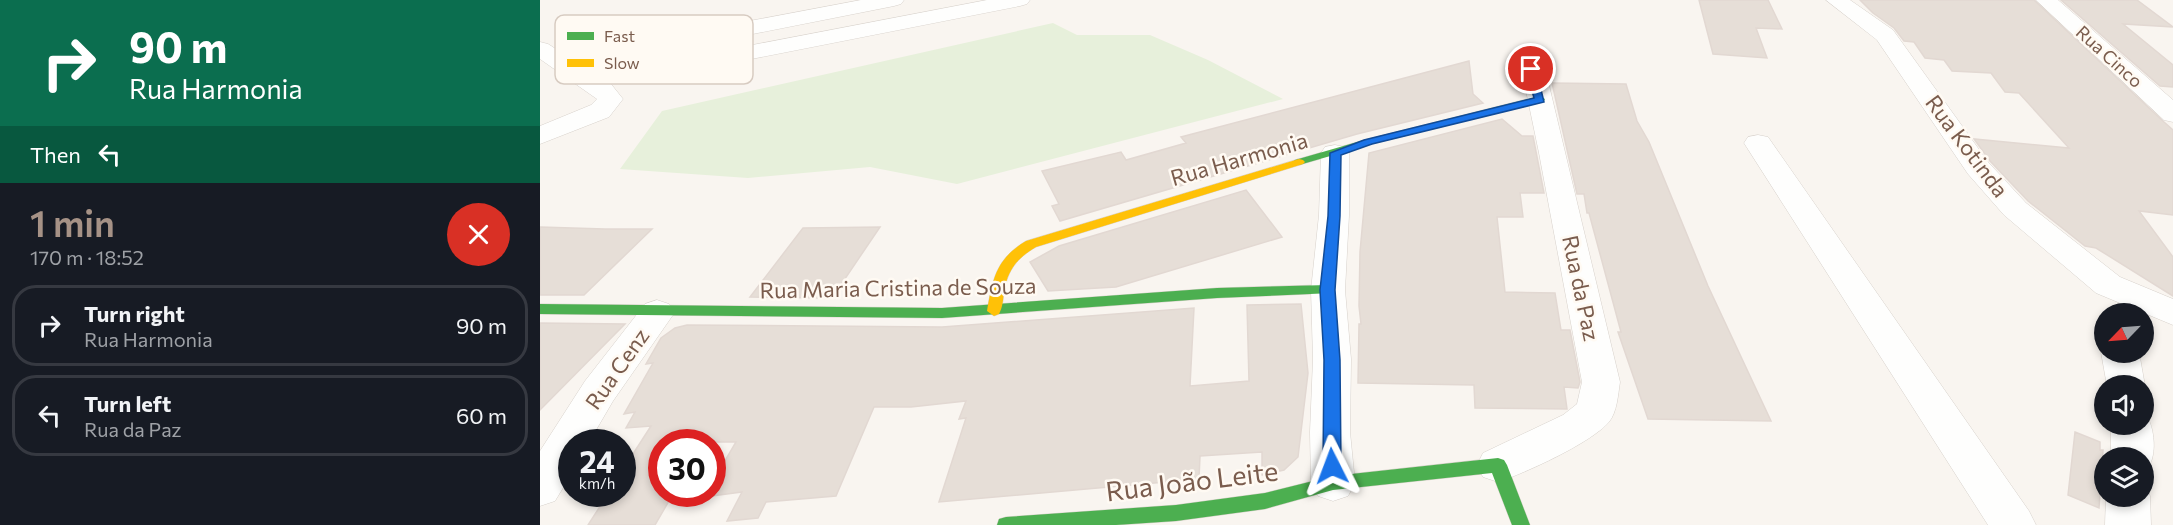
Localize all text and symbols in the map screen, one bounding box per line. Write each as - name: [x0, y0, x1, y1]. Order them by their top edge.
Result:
- legend: [555, 15, 753, 84]
- text: 90 m: [129, 20, 228, 72]
- street label: Rua Cinco: [2072, 21, 2147, 92]
- icon: right: [30, 24, 108, 102]
- text: Fast: [604, 26, 635, 45]
- pin: [1505, 43, 1556, 94]
- icon: arrive: [1514, 52, 1547, 85]
- text: Slow: [604, 53, 640, 72]
- text: Rua Harmonia: [129, 72, 303, 105]
- street label: Rua Kotinda: [1920, 89, 2015, 202]
- street label: Rua Harmonia: [1167, 126, 1311, 191]
- icon: left: [93, 138, 126, 171]
- text: Then: [30, 141, 81, 168]
- text: 1 min: [30, 200, 115, 244]
- button: close: [447, 203, 510, 266]
- street label: Rua da Paz: [1557, 233, 1606, 343]
- text: 170 m · 18:52: [30, 245, 144, 269]
- street label: Rua Maria Cristina de Souza: [759, 272, 1037, 303]
- text: Turn right: [84, 300, 185, 327]
- north arrow: [2094, 303, 2154, 363]
- map controls: [2094, 303, 2154, 507]
- icon: right: [33, 309, 66, 342]
- text: 90 m: [456, 312, 507, 339]
- street label: Rua Cenz: [579, 323, 654, 414]
- text: Rua Harmonia: [84, 327, 213, 351]
- button: sound: [2094, 375, 2154, 435]
- text: Turn left: [84, 390, 171, 417]
- icon: left: [33, 399, 66, 432]
- text: 60 m: [456, 402, 507, 429]
- text: Rua da Paz: [84, 417, 182, 441]
- speed limit sign: 30: [648, 429, 726, 507]
- position arrow: [1300, 434, 1364, 498]
- text: 24: [579, 442, 615, 479]
- button: layers: [2094, 447, 2154, 507]
- street label: Rua João Leite: [1104, 454, 1280, 507]
- text: km/h: [579, 474, 615, 492]

